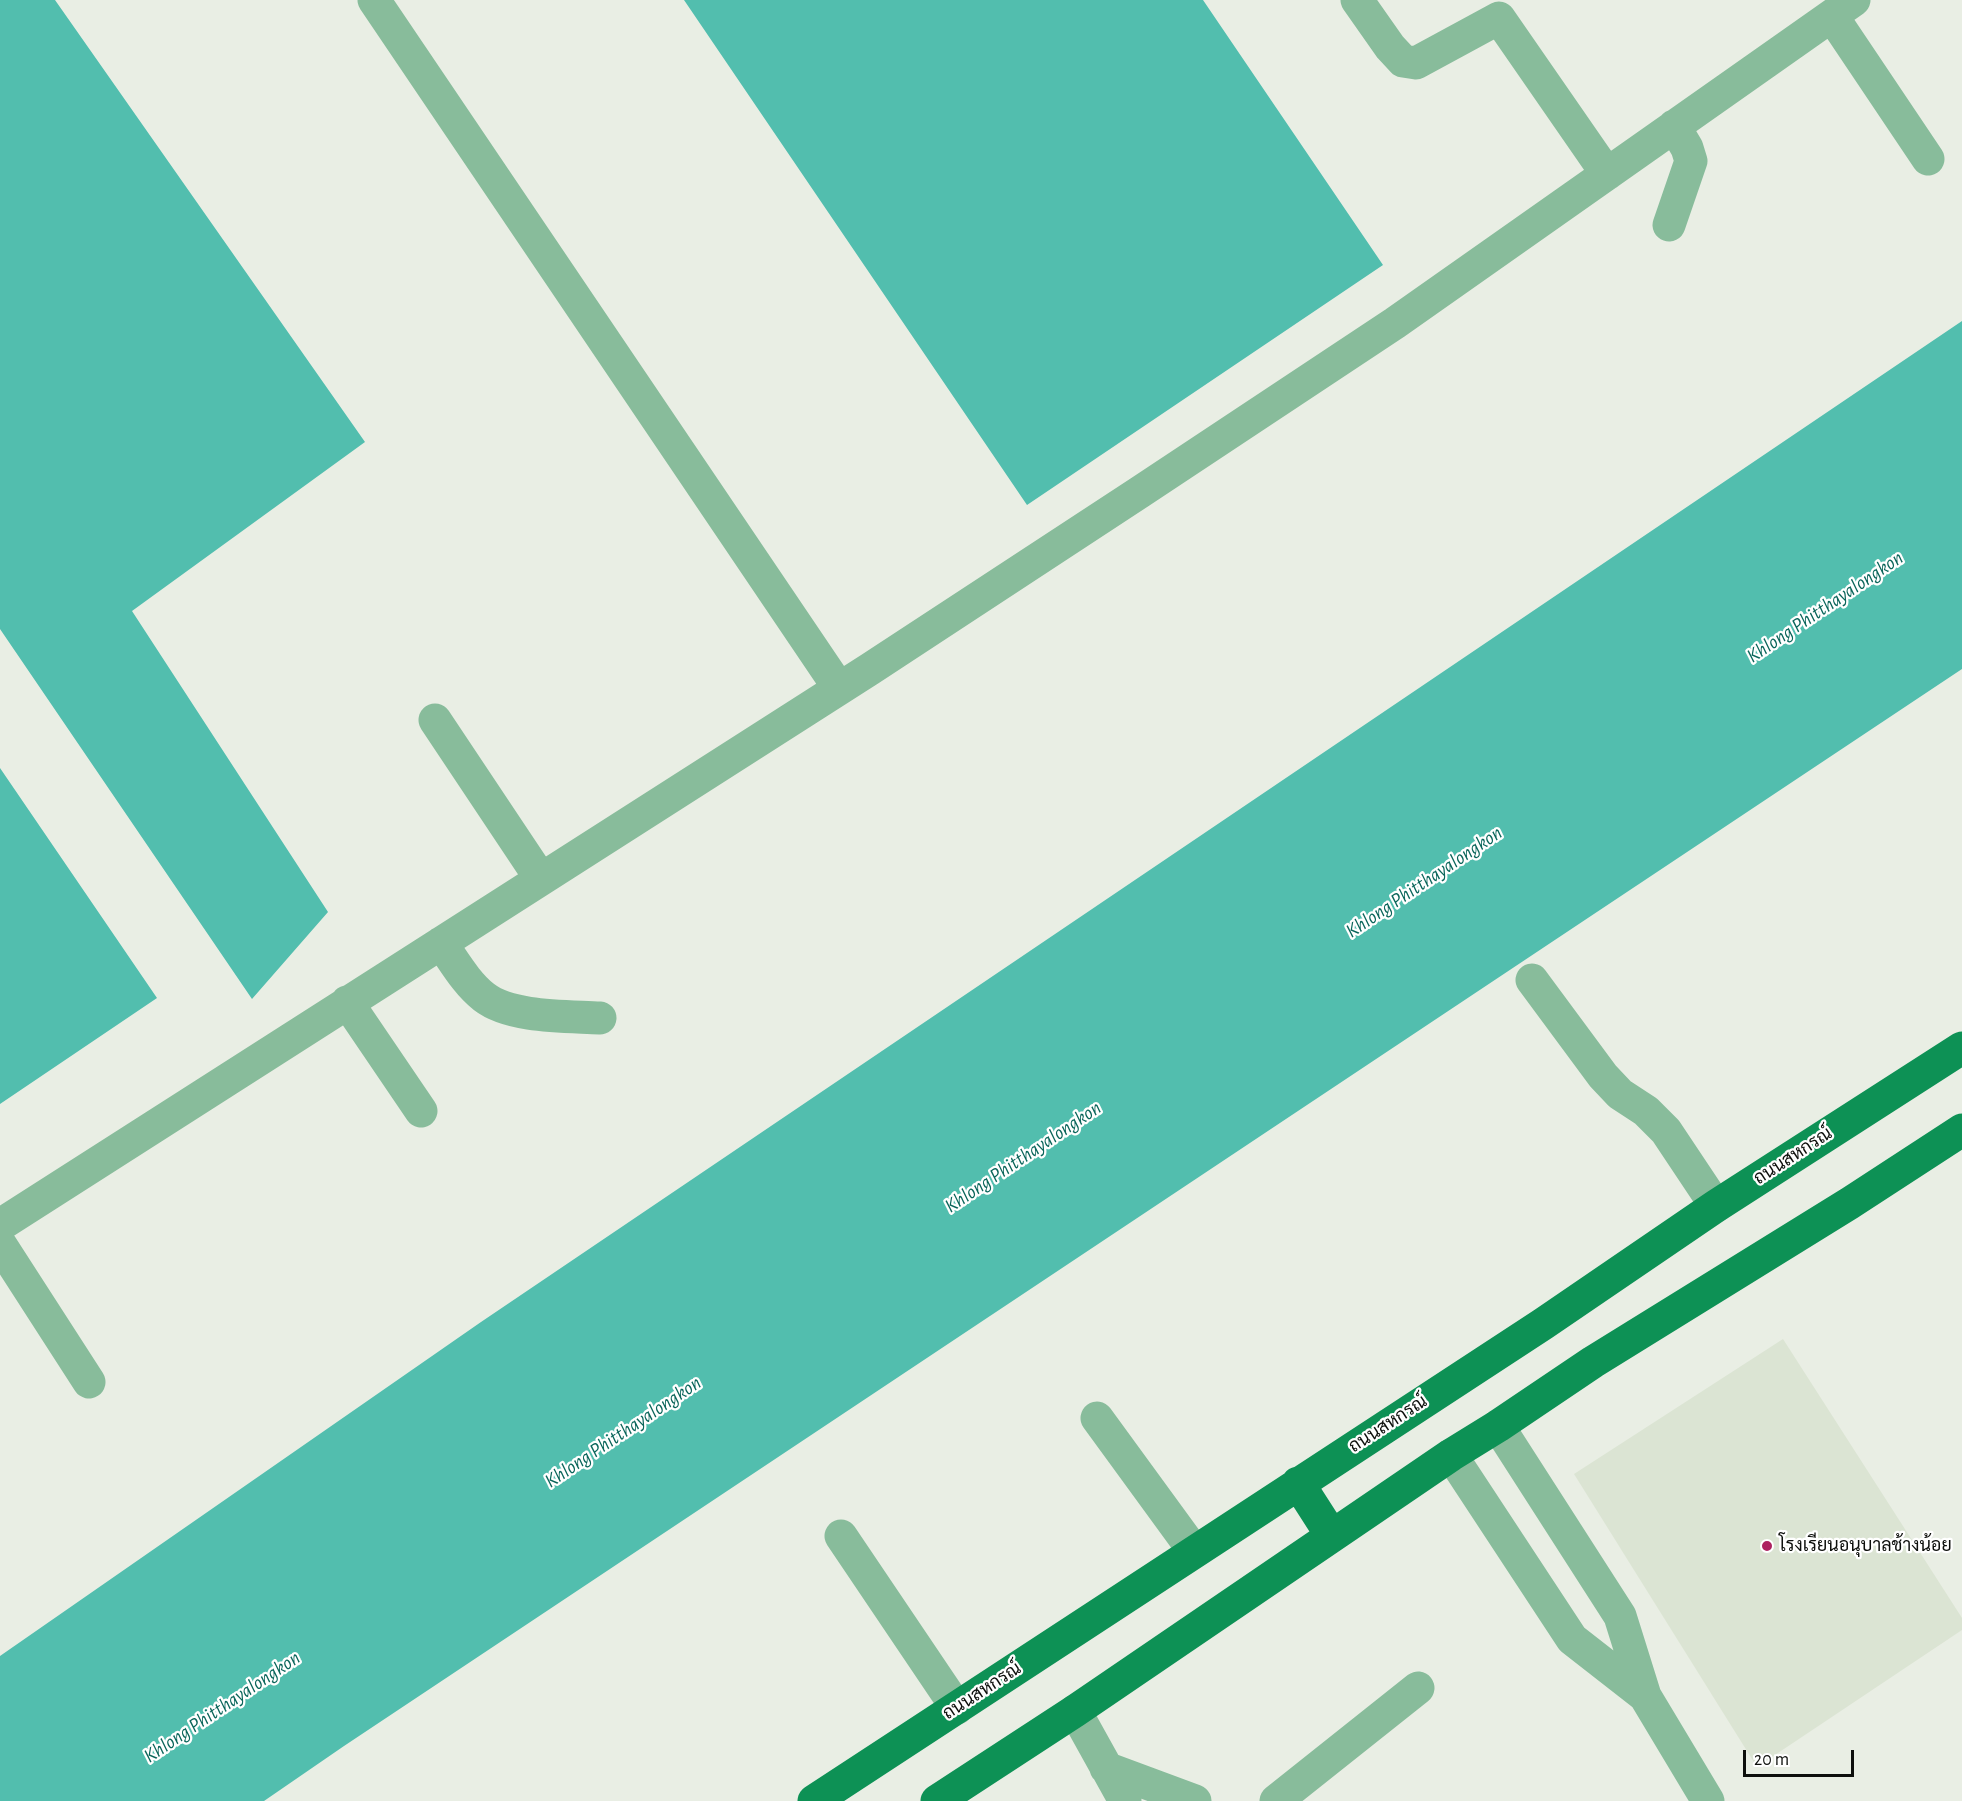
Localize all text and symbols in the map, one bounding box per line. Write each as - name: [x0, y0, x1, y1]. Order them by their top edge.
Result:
- water label: Khlong Phitthayalongkon: [1742, 546, 1908, 668]
- water label: Khlong Phitthayalongkon: [1341, 821, 1507, 943]
- water label: Khlong Phitthayalongkon: [940, 1096, 1106, 1218]
- street label: ถนนสหกรณ์: [1750, 1123, 1836, 1189]
- water label: Khlong Phitthayalongkon: [540, 1371, 706, 1493]
- street label: ถนนสหกรณ์: [1345, 1391, 1431, 1457]
- place label: โรงเรียนอนุบาลช้างน้อย: [1779, 1535, 1952, 1557]
- marker: โรงเรียนอนุบาลช้างน้อย: [1760, 1539, 1774, 1553]
- water label: Khlong Phitthayalongkon: [139, 1646, 305, 1768]
- street label: ถนนสหกรณ์: [939, 1658, 1025, 1724]
- scale bar: [1746, 1738, 1857, 1776]
- text: 20 m: [1754, 1751, 1789, 1769]

